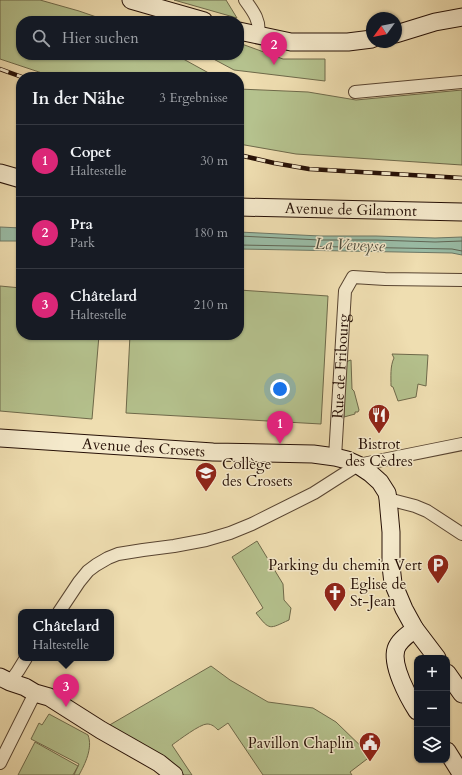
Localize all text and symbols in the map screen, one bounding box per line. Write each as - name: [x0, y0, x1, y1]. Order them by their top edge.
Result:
- north arrow: [366, 12, 402, 48]
- search box: [16, 16, 244, 60]
- icon: search: [30, 27, 52, 49]
- text: Hier suchen: [62, 28, 139, 48]
- pin: 2: [261, 32, 287, 65]
- text: In der Nähe: [32, 87, 125, 110]
- text: 3 Ergebnisse: [159, 89, 228, 107]
- text: Copet: [70, 142, 111, 162]
- text: 1: [42, 152, 48, 170]
- text: 30 m: [200, 152, 228, 170]
- text: Haltestelle: [70, 162, 127, 180]
- street label: Avenue de Gilamont: [285, 198, 417, 221]
- text: Pra: [70, 214, 93, 234]
- text: 2: [42, 224, 48, 242]
- text: 180 m: [194, 224, 228, 242]
- water label: La Veveyse: [315, 233, 386, 257]
- text: Park: [70, 234, 95, 252]
- text: Châtelard: [70, 286, 137, 306]
- text: 3: [42, 296, 48, 314]
- text: 210 m: [194, 296, 228, 314]
- text: Haltestelle: [70, 306, 127, 324]
- street label: Rue de Fribourg: [327, 313, 354, 419]
- your location: [270, 379, 290, 399]
- restaurant icon: Bistrot des Cèdres: [366, 402, 392, 435]
- pin: 1: [267, 411, 293, 444]
- street label: Avenue des Crosets: [82, 433, 206, 461]
- place label: Bistrot des Cèdres: [345, 434, 413, 471]
- place label: Collège des Crosets: [222, 454, 292, 491]
- school or university icon: Collège des Crosets: [193, 460, 219, 493]
- parking icon: Parking du chemin Vert: [425, 552, 451, 585]
- place label: Parking du chemin Vert: [268, 555, 422, 575]
- place label: Eglise de St-Jean: [350, 574, 407, 611]
- church icon: Eglise de St-Jean: [322, 580, 348, 613]
- popup: [18, 609, 114, 661]
- text: Châtelard: [32, 616, 100, 636]
- text: Haltestelle: [32, 636, 89, 654]
- map controls: [414, 655, 450, 763]
- button: +: [414, 655, 450, 691]
- pin: 3: [53, 674, 79, 707]
- button: −: [414, 691, 450, 727]
- button: layers: [414, 727, 450, 763]
- public building icon: Pavillon Chaplin: [357, 730, 383, 763]
- place label: Pavillon Chaplin: [248, 733, 354, 753]

